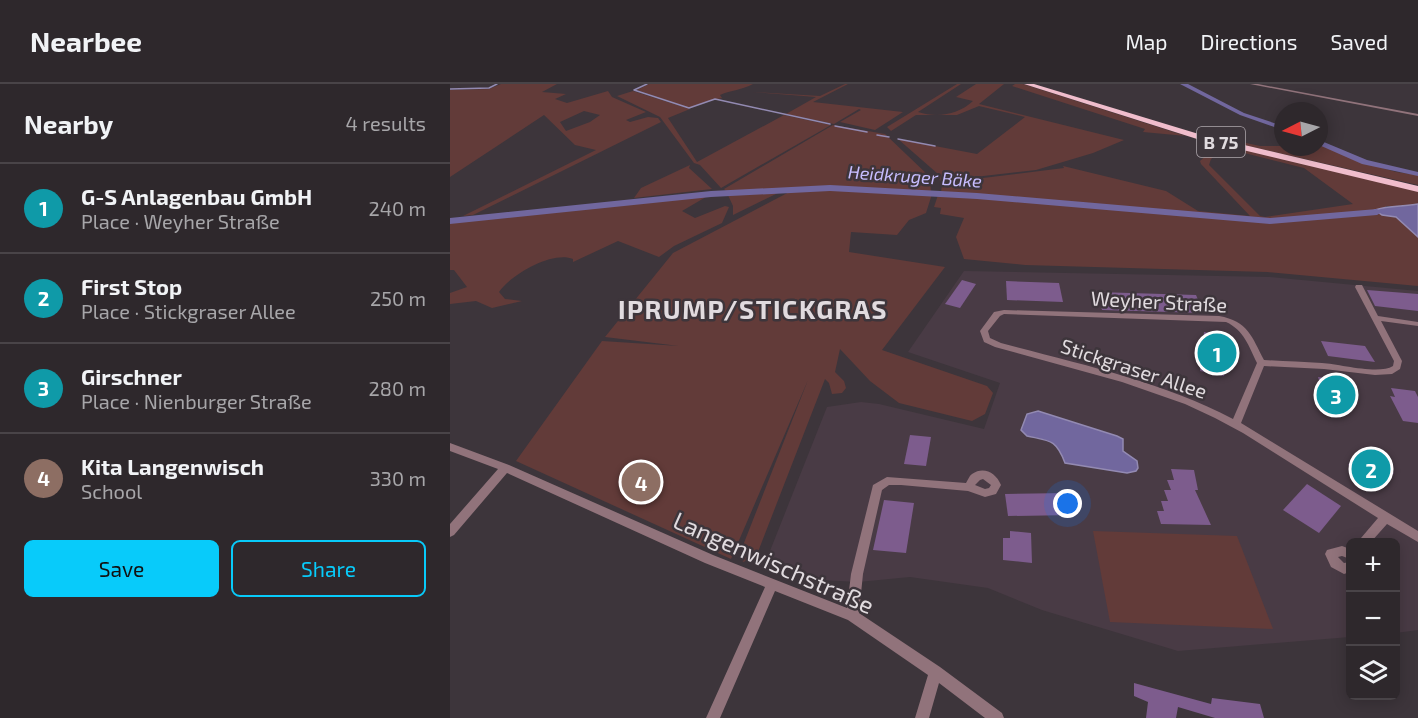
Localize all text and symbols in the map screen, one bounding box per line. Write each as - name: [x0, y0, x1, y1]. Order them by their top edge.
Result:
- text: Nearbee: [30, 24, 142, 58]
- text: Map: [1125, 29, 1168, 54]
- text: Directions: [1201, 29, 1297, 54]
- text: Saved: [1330, 29, 1388, 54]
- north arrow: [1274, 102, 1328, 156]
- text: Nearby: [24, 108, 113, 139]
- text: 4 results: [346, 111, 426, 135]
- road number: B 75: [1197, 127, 1245, 157]
- water label: Heidkruger Bäke: [847, 160, 983, 192]
- text: G-S Anlagenbau GmbH: [81, 183, 312, 209]
- text: 1: [39, 196, 48, 220]
- text: 240 m: [368, 196, 426, 220]
- text: Place · Weyher Straße: [81, 209, 280, 233]
- text: First Stop: [81, 273, 182, 299]
- street label: Weyher Straße: [1090, 285, 1228, 317]
- text: 2: [38, 286, 49, 310]
- text: 250 m: [370, 286, 426, 310]
- district label: IPRUMP/STICKGRAS: [618, 293, 888, 324]
- text: Place · Stickgraser Allee: [81, 299, 296, 323]
- pin: 1: [1198, 330, 1236, 376]
- street label: Stickgraser Allee: [1058, 333, 1210, 403]
- text: Girschner: [81, 363, 182, 389]
- pin: 3: [1316, 372, 1356, 418]
- text: 3: [38, 376, 49, 400]
- text: 280 m: [369, 376, 426, 400]
- text: Place · Nienburger Straße: [81, 389, 312, 413]
- pin: 2: [1352, 446, 1390, 492]
- text: Kita Langenwisch: [81, 453, 264, 479]
- pin: 4: [622, 460, 660, 504]
- text: 4: [37, 466, 50, 490]
- text: 330 m: [370, 466, 426, 490]
- text: School: [81, 479, 142, 503]
- your location: [1053, 489, 1082, 518]
- street label: Langenwischstraße: [669, 505, 879, 619]
- map controls: [1346, 538, 1400, 700]
- button: +: [1346, 538, 1400, 592]
- button: Save: [24, 540, 219, 597]
- button: Share: [231, 540, 426, 597]
- button: −: [1346, 592, 1400, 646]
- button: layers: [1346, 646, 1400, 700]

